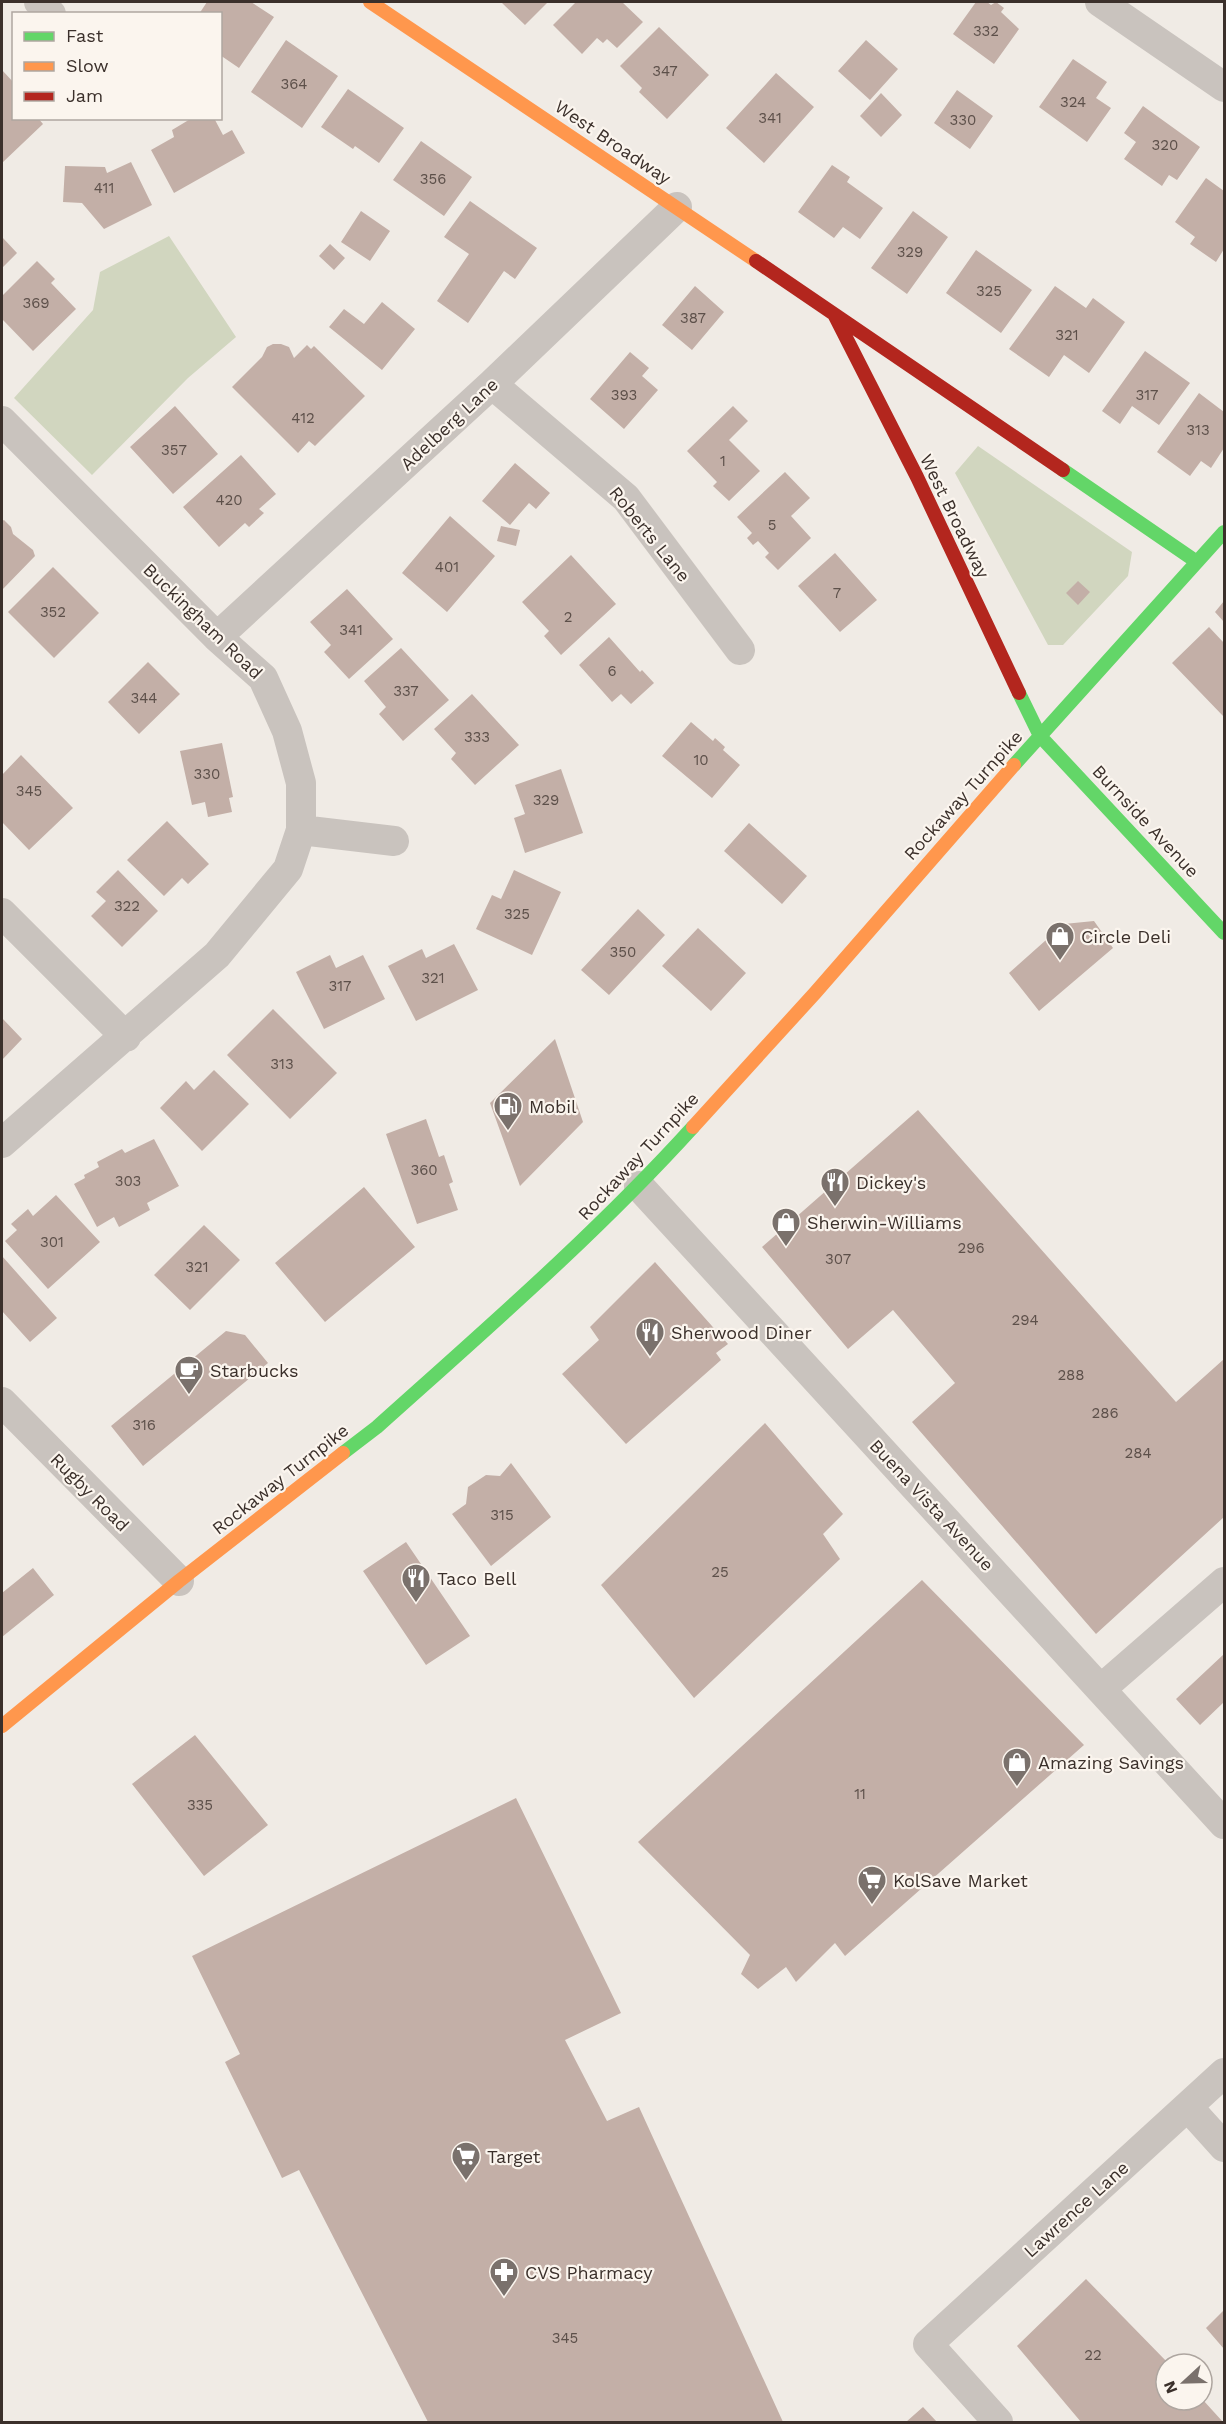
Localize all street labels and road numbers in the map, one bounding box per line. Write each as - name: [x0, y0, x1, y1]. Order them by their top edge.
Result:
- street label: West Broadway: [551, 96, 675, 189]
- street label: Adelberg Lane: [396, 373, 502, 475]
- street label: West Broadway: [916, 451, 994, 582]
- street label: Roberts Lane: [605, 482, 695, 586]
- street label: Buckingham Road: [139, 559, 267, 683]
- street label: Rockaway Turnpike: [899, 726, 1027, 864]
- street label: Burnside Avenue: [1088, 760, 1204, 882]
- street label: Rockaway Turnpike: [573, 1088, 703, 1224]
- street label: Rockaway Turnpike: [208, 1419, 352, 1539]
- street label: Buena Vista Avenue: [866, 1435, 998, 1575]
- street label: Rugby Road: [46, 1448, 134, 1536]
- street label: Lawrence Lane: [1019, 2157, 1133, 2261]

